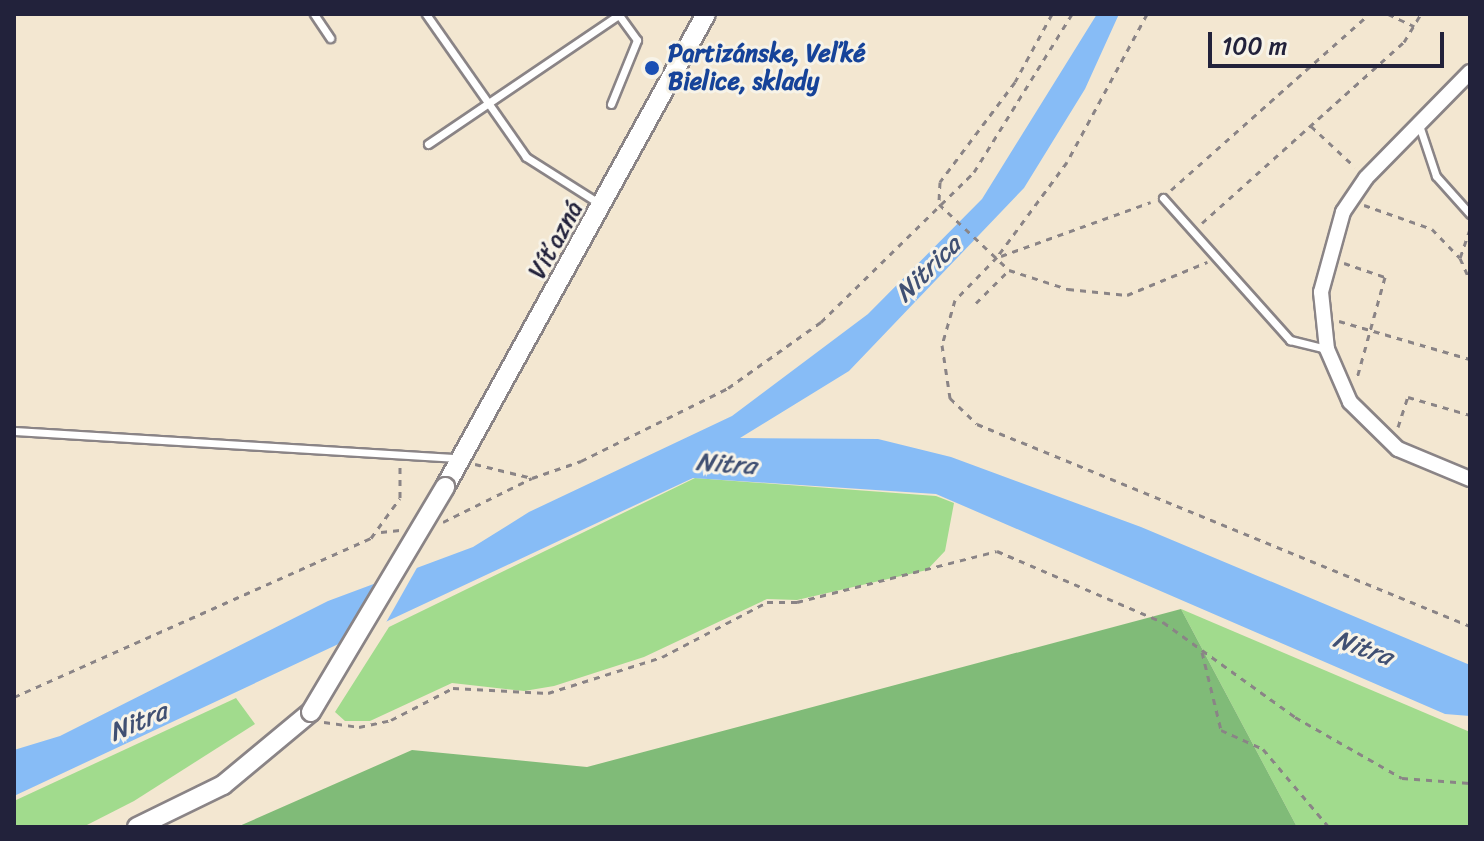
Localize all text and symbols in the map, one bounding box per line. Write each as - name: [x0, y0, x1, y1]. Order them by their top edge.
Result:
- scale bar: [1212, 16, 1448, 66]
- text: 100 m: [1222, 25, 1287, 67]
- place label: Partizánske, Veľké Bielice, sklady: [668, 40, 866, 96]
- marker: Partizánske, Veľké Bielice, sklady: [643, 59, 661, 77]
- street label: Víťazná: [523, 196, 589, 284]
- water label: Nitrica: [889, 230, 967, 308]
- water label: Nitra: [695, 446, 757, 482]
- water label: Nitra: [1329, 623, 1397, 673]
- water label: Nitra: [104, 695, 172, 749]

